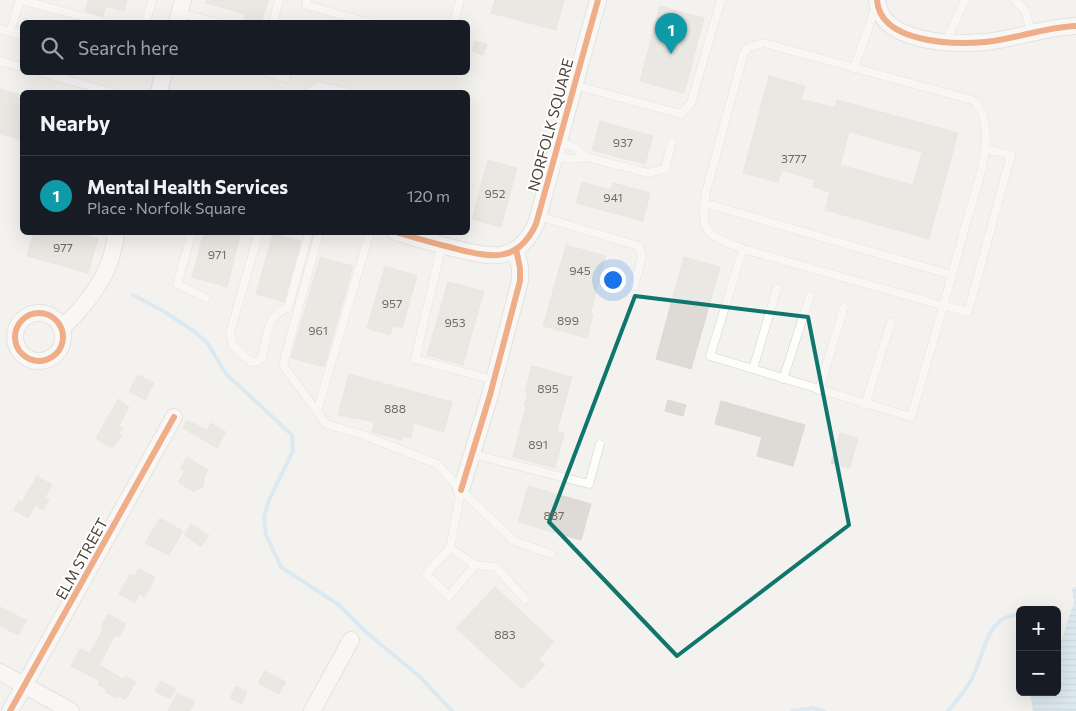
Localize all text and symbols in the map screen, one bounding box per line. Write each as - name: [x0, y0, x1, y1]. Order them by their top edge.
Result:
- pin: 1: [655, 13, 687, 54]
- search box: [20, 20, 470, 75]
- icon: search: [38, 34, 66, 62]
- text: Search here: [78, 36, 178, 59]
- street label: NORFOLK SQUARE: [524, 56, 576, 193]
- text: Nearby: [40, 110, 110, 135]
- house number: 937: [613, 135, 633, 149]
- house number: 3777: [781, 151, 807, 165]
- text: Mental Health Services: [87, 175, 288, 198]
- text: 1: [52, 186, 60, 205]
- text: 120 m: [407, 186, 450, 205]
- house number: 952: [485, 186, 506, 200]
- house number: 941: [603, 190, 623, 204]
- text: Place · Norfolk Square: [87, 198, 246, 217]
- house number: 977: [53, 240, 73, 254]
- house number: 971: [208, 247, 226, 261]
- house number: 945: [569, 263, 591, 277]
- your location: [600, 267, 626, 293]
- house number: 957: [382, 296, 402, 310]
- house number: 899: [557, 313, 579, 327]
- house number: 953: [444, 315, 466, 329]
- house number: 961: [308, 323, 328, 337]
- house number: 895: [537, 381, 559, 395]
- house number: 888: [384, 401, 406, 415]
- house number: 891: [528, 437, 548, 451]
- house number: 887: [544, 508, 564, 522]
- street label: ELM STREET: [51, 514, 111, 602]
- map controls: [1016, 606, 1061, 696]
- button: +: [1016, 606, 1061, 651]
- house number: 883: [494, 627, 516, 641]
- button: −: [1016, 651, 1061, 696]

